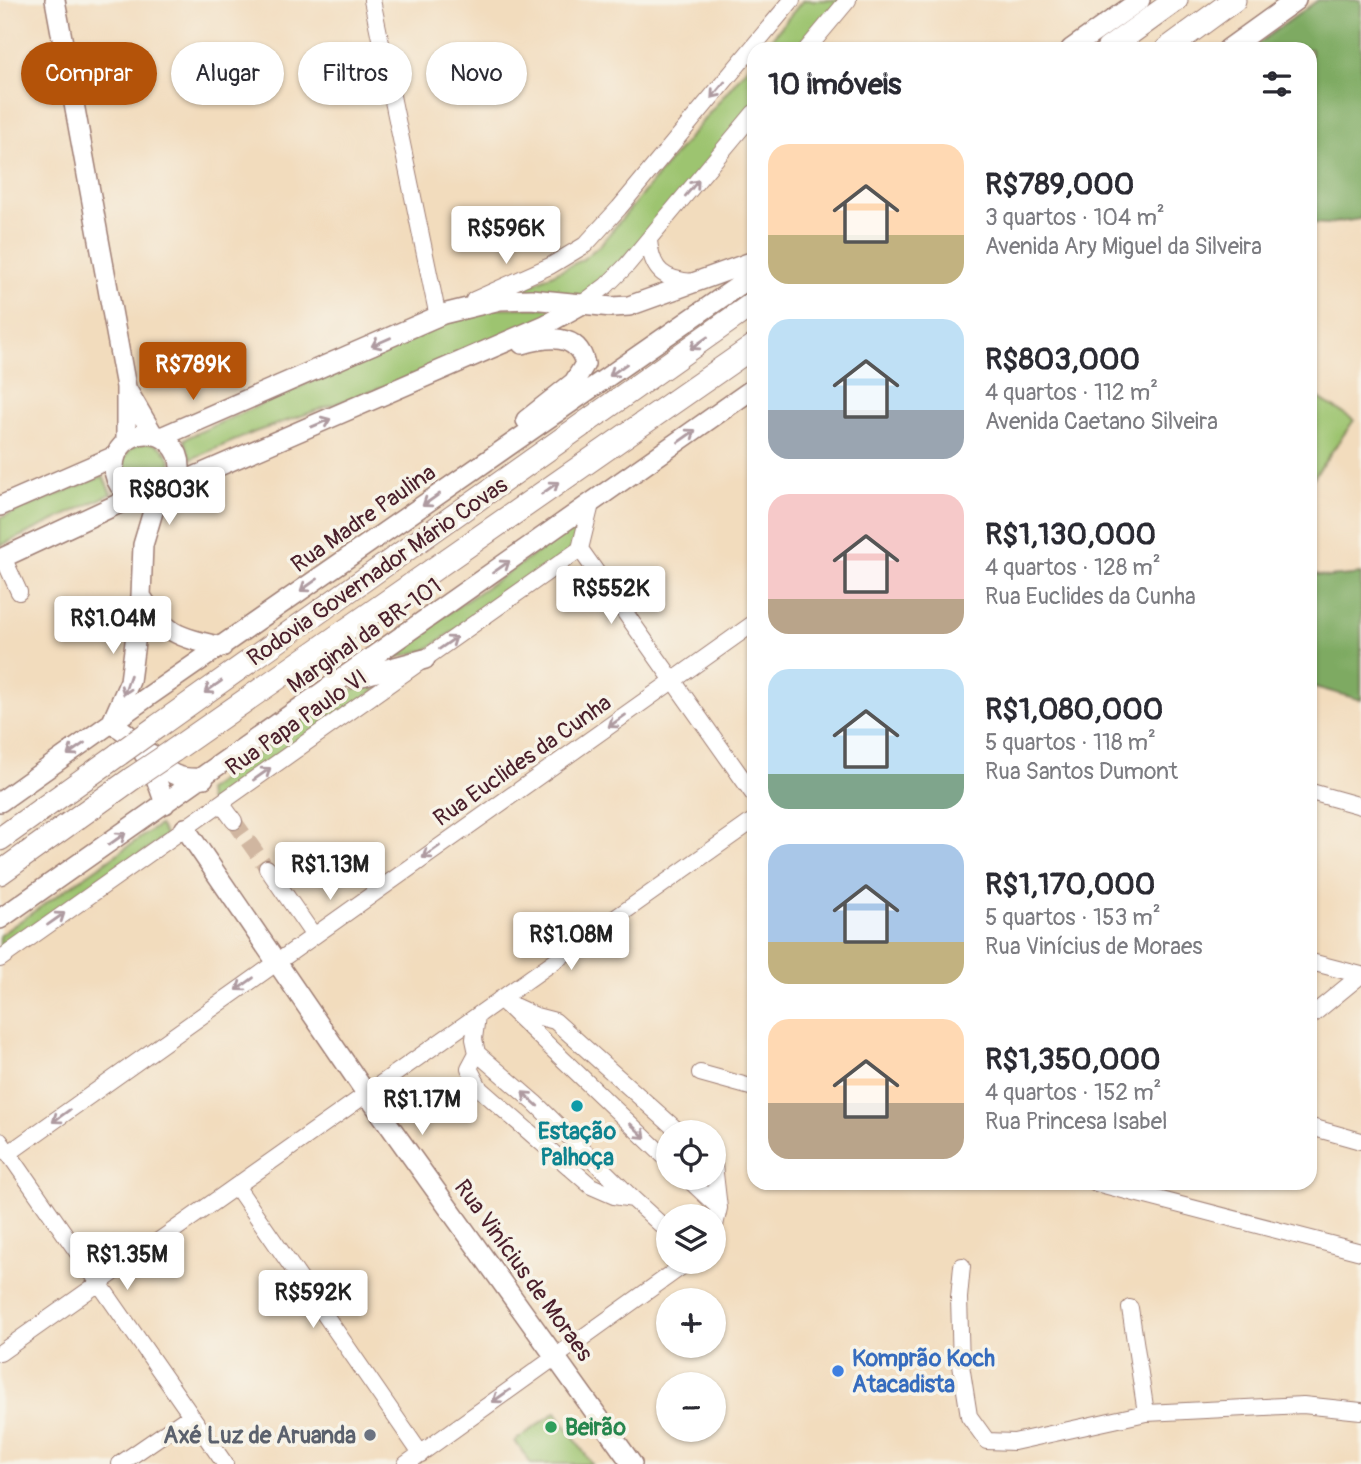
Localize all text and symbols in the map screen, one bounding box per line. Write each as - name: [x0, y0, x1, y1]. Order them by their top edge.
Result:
- chip: Comprar: [21, 42, 157, 105]
- chip: Alugar: [171, 42, 284, 105]
- chip: Filtros: [298, 42, 412, 105]
- chip: Novo: [426, 42, 527, 105]
- icon: filters: [1258, 65, 1296, 103]
- text: 10 imóveis: [768, 66, 901, 103]
- one-way arrow: [710, 81, 726, 99]
- text: R$789,000: [985, 166, 1134, 203]
- icon: home: [824, 172, 908, 256]
- one-way arrow: [685, 180, 700, 198]
- text: 3 quartos · 104 m²: [985, 203, 1165, 232]
- pin: R$596K: [449, 206, 563, 266]
- text: R$596K: [467, 214, 545, 243]
- text: Avenida Ary Miguel da Silveira: [985, 232, 1262, 261]
- one-way arrow: [371, 336, 392, 349]
- one-way arrow: [690, 336, 709, 350]
- text: R$803,000: [985, 341, 1140, 378]
- pin: R$789K: [136, 342, 250, 402]
- icon: home: [824, 347, 908, 431]
- text: R$789K: [155, 350, 231, 379]
- one-way arrow: [609, 363, 628, 377]
- text: 4 quartos · 112 m²: [985, 378, 1158, 407]
- text: Avenida Caetano Silveira: [985, 407, 1218, 436]
- one-way arrow: [309, 416, 331, 429]
- one-way arrow: [677, 429, 696, 443]
- street label: Rua Madre Paulina: [285, 458, 441, 579]
- pin: R$803K: [112, 468, 226, 527]
- street label: Rodovia Governador Mário Covas: [241, 470, 513, 673]
- text: R$803K: [129, 475, 209, 504]
- one-way arrow: [540, 481, 559, 495]
- one-way arrow: [422, 493, 441, 507]
- text: R$1,130,000: [985, 516, 1156, 553]
- icon: home: [824, 522, 908, 606]
- text: 4 quartos · 128 m²: [985, 553, 1161, 582]
- one-way arrow: [491, 560, 510, 574]
- pin: R$552K: [554, 566, 668, 626]
- street label: Marginal da BR-101: [281, 571, 447, 699]
- text: R$552K: [572, 574, 650, 603]
- one-way arrow: [300, 578, 319, 592]
- text: Rua Euclides da Cunha: [985, 582, 1196, 611]
- pin: R$1.04M: [48, 596, 178, 656]
- text: R$1.04M: [70, 604, 156, 633]
- one-way arrow: [438, 636, 457, 650]
- street label: Rua Papa Paulo VI: [220, 663, 373, 782]
- one-way arrow: [120, 674, 132, 696]
- one-way arrow: [204, 680, 223, 694]
- street label: Rua Euclides da Cunha: [428, 688, 617, 833]
- text: R$1,080,000: [985, 691, 1163, 728]
- icon: home: [824, 697, 908, 781]
- one-way arrow: [608, 713, 627, 728]
- text: 5 quartos · 118 m²: [985, 728, 1156, 757]
- one-way arrow: [67, 742, 87, 756]
- text: Rua Santos Dumont: [985, 757, 1178, 786]
- one-way arrow: [252, 767, 271, 781]
- one-way arrow: [106, 832, 126, 846]
- pin: R$1.13M: [265, 842, 395, 902]
- one-way arrow: [422, 845, 441, 860]
- text: R$1.13M: [291, 850, 369, 879]
- text: R$1,170,000: [985, 866, 1155, 903]
- icon: home: [824, 872, 908, 956]
- text: 5 quartos · 153 m²: [985, 903, 1161, 932]
- one-way arrow: [46, 912, 65, 926]
- pin: R$1.08M: [506, 912, 636, 972]
- text: R$1.08M: [529, 920, 613, 949]
- text: Rua Vinícius de Moraes: [985, 932, 1203, 961]
- one-way arrow: [236, 976, 255, 991]
- text: R$1,350,000: [985, 1041, 1161, 1078]
- icon: home: [824, 1047, 908, 1131]
- pin: R$1.17M: [357, 1078, 487, 1137]
- text: 4 quartos · 152 m²: [985, 1078, 1161, 1107]
- text: R$1.17M: [383, 1085, 461, 1114]
- one-way arrow: [521, 1091, 539, 1107]
- marker: Estação Palhoça: [569, 1098, 585, 1114]
- text: Rua Princesa Isabel: [985, 1107, 1167, 1136]
- one-way arrow: [52, 1109, 71, 1123]
- place label: Estação Palhoça: [538, 1117, 617, 1172]
- map controls: [656, 1120, 726, 1442]
- button: locate: [656, 1120, 726, 1190]
- one-way arrow: [629, 1123, 647, 1139]
- street label: Rua Vinícius de Moraes: [448, 1174, 599, 1367]
- button: layers: [656, 1204, 726, 1274]
- pin: R$1.35M: [62, 1232, 192, 1292]
- text: R$1.35M: [86, 1240, 168, 1269]
- pin: R$592K: [256, 1270, 370, 1330]
- text: R$592K: [275, 1278, 351, 1307]
- button: +: [656, 1288, 726, 1358]
- place label: Komprão Koch Atacadista: [852, 1344, 995, 1399]
- marker: Komprão Koch Atacadista: [830, 1363, 846, 1379]
- button: −: [656, 1372, 726, 1442]
- one-way arrow: [492, 1389, 511, 1404]
- place label: Beirão: [565, 1413, 627, 1442]
- marker: Beirão: [543, 1419, 559, 1435]
- place label: Axé Luz de Aruanda: [163, 1421, 356, 1450]
- marker: Axé Luz de Aruanda: [362, 1427, 378, 1443]

